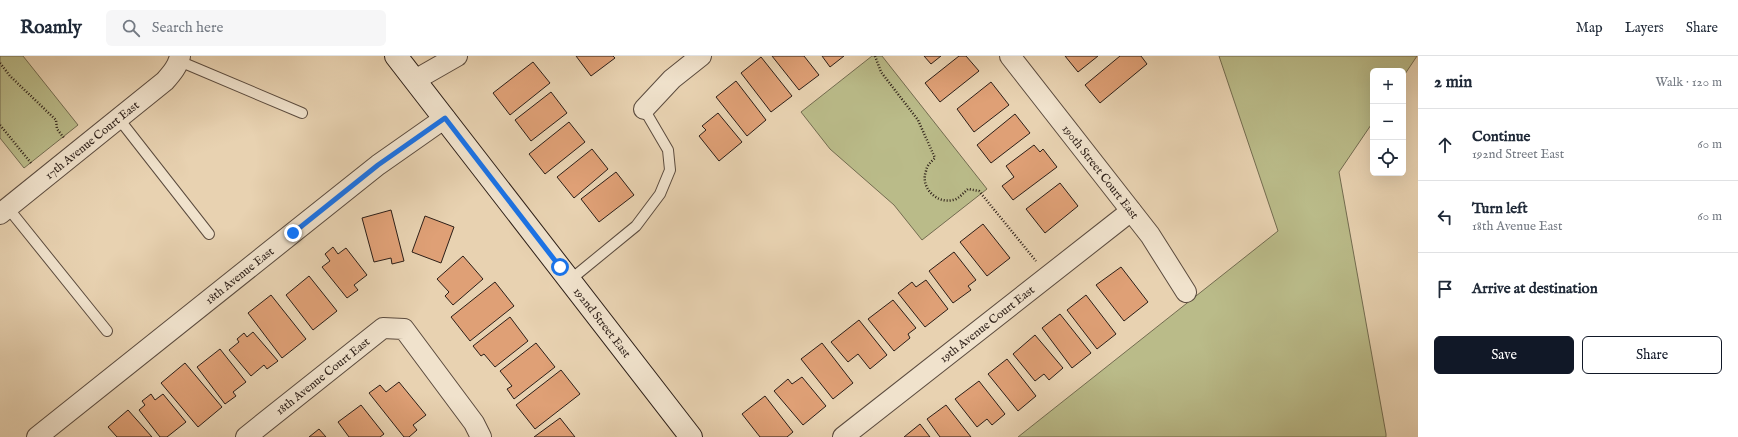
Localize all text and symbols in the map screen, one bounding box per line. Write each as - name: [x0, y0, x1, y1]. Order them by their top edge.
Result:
- search box: [106, 10, 386, 46]
- text: Roamly: [20, 16, 82, 40]
- icon: search: [120, 17, 142, 39]
- text: Search here: [152, 18, 223, 37]
- text: Map: [1576, 19, 1603, 37]
- text: Layers: [1625, 19, 1664, 37]
- text: Share: [1686, 19, 1718, 37]
- map controls: [1370, 68, 1406, 176]
- button: +: [1370, 68, 1406, 104]
- text: 2 min: [1434, 72, 1472, 93]
- text: Walk · 120 m: [1656, 74, 1722, 91]
- street label: 17th Avenue Court East: [42, 98, 142, 183]
- button: −: [1370, 104, 1406, 140]
- street label: 190th Street Court East: [1059, 122, 1142, 222]
- text: Continue: [1472, 127, 1530, 146]
- icon: ahead: [1434, 134, 1456, 156]
- text: 60 m: [1697, 136, 1722, 153]
- button: locate: [1370, 140, 1406, 176]
- text: 192nd Street East: [1472, 146, 1564, 163]
- text: Turn left: [1472, 199, 1528, 218]
- icon: left: [1434, 206, 1456, 228]
- text: 60 m: [1697, 208, 1722, 225]
- text: 18th Avenue East: [1472, 218, 1562, 235]
- route end: [284, 224, 302, 242]
- street label: 18th Avenue East: [202, 244, 277, 308]
- route start: [551, 258, 569, 276]
- icon: arrive: [1434, 278, 1456, 300]
- text: Arrive at destination: [1472, 279, 1598, 298]
- street label: 19th Avenue Court East: [937, 283, 1038, 366]
- street label: 192nd Street East: [570, 285, 634, 361]
- street label: 18th Avenue Court East: [273, 334, 373, 418]
- button: Save: [1434, 336, 1574, 374]
- button: Share: [1582, 336, 1722, 374]

